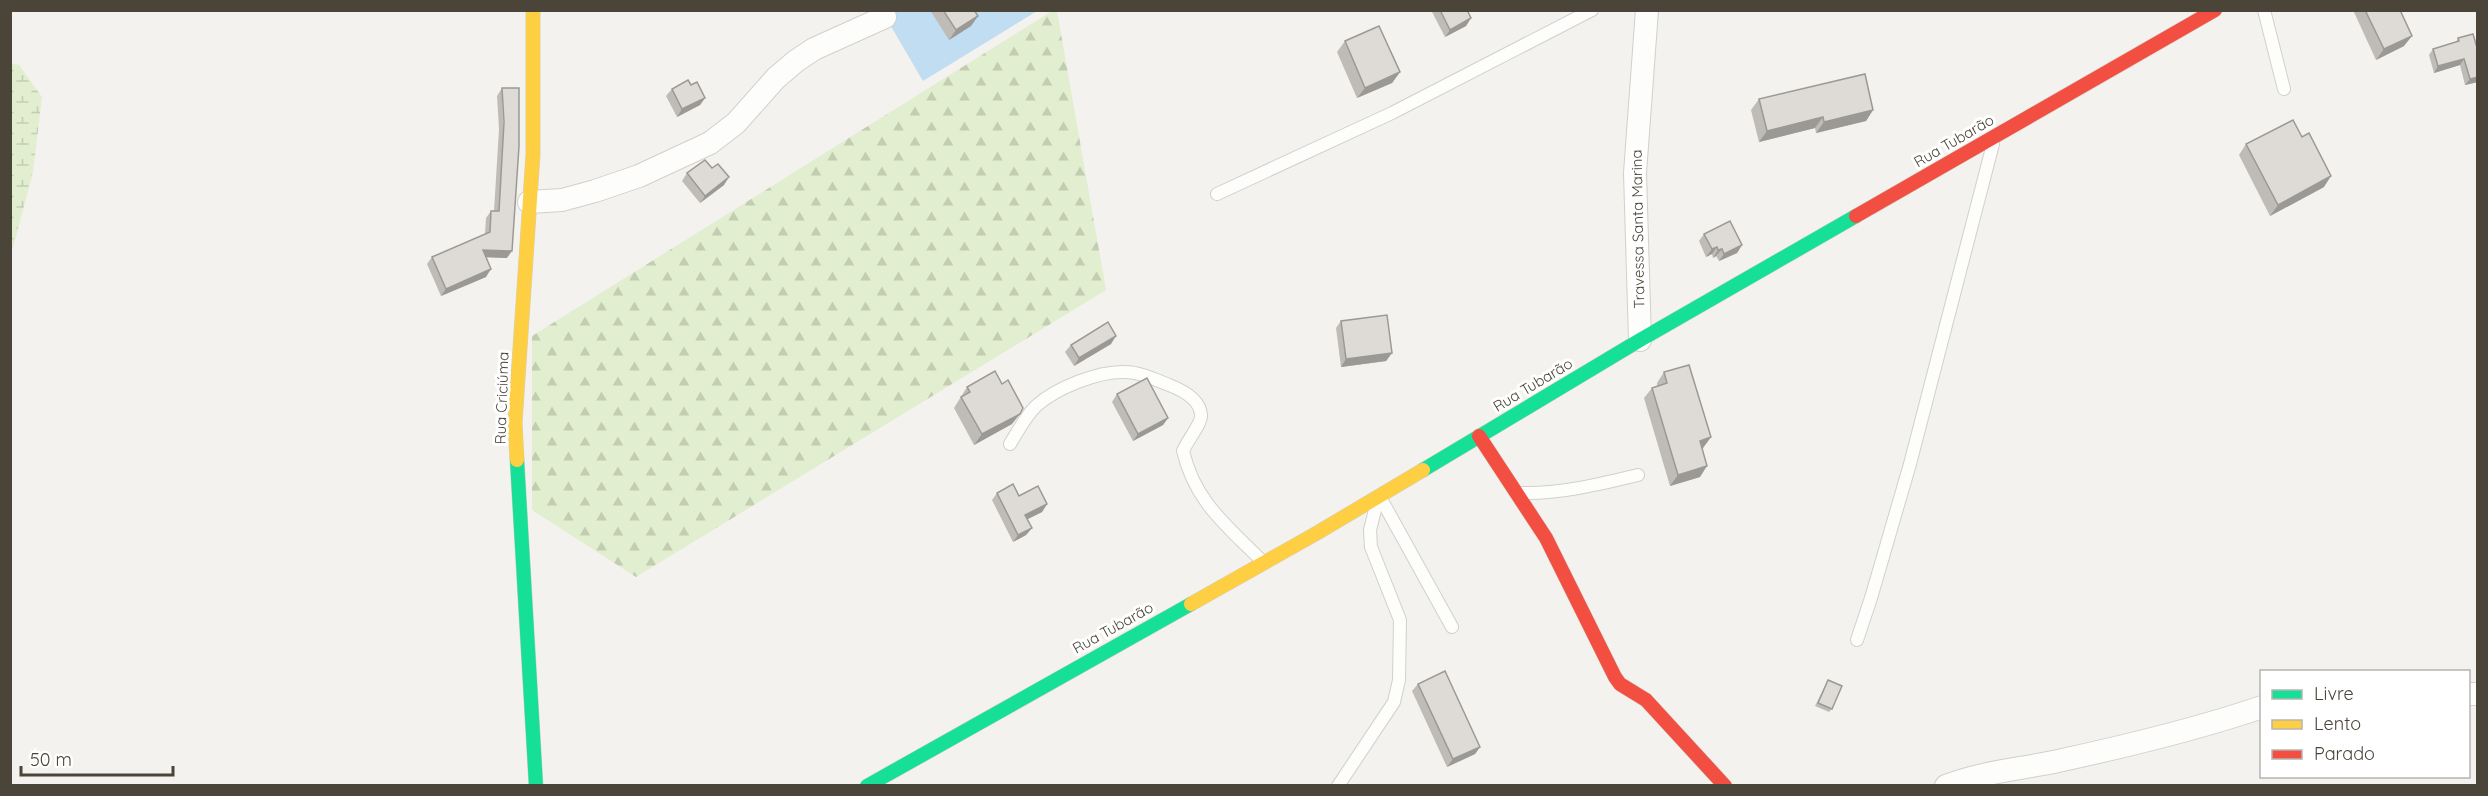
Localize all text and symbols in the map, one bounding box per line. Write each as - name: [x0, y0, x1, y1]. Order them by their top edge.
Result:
- street label: Rua Tubarão: [1910, 110, 1997, 171]
- street label: Travessa Santa Marina: [1627, 149, 1648, 309]
- street label: Rua Criciúma: [490, 351, 513, 445]
- street label: Rua Tubarão: [1490, 353, 1576, 416]
- street label: Rua Tubarão: [1069, 598, 1156, 658]
- legend: [2260, 670, 2470, 778]
- text: Livre: [2314, 682, 2354, 705]
- text: Lento: [2314, 712, 2361, 735]
- scale bar: [21, 739, 172, 777]
- text: Parado: [2314, 742, 2375, 765]
- text: 50 m: [30, 748, 72, 771]

